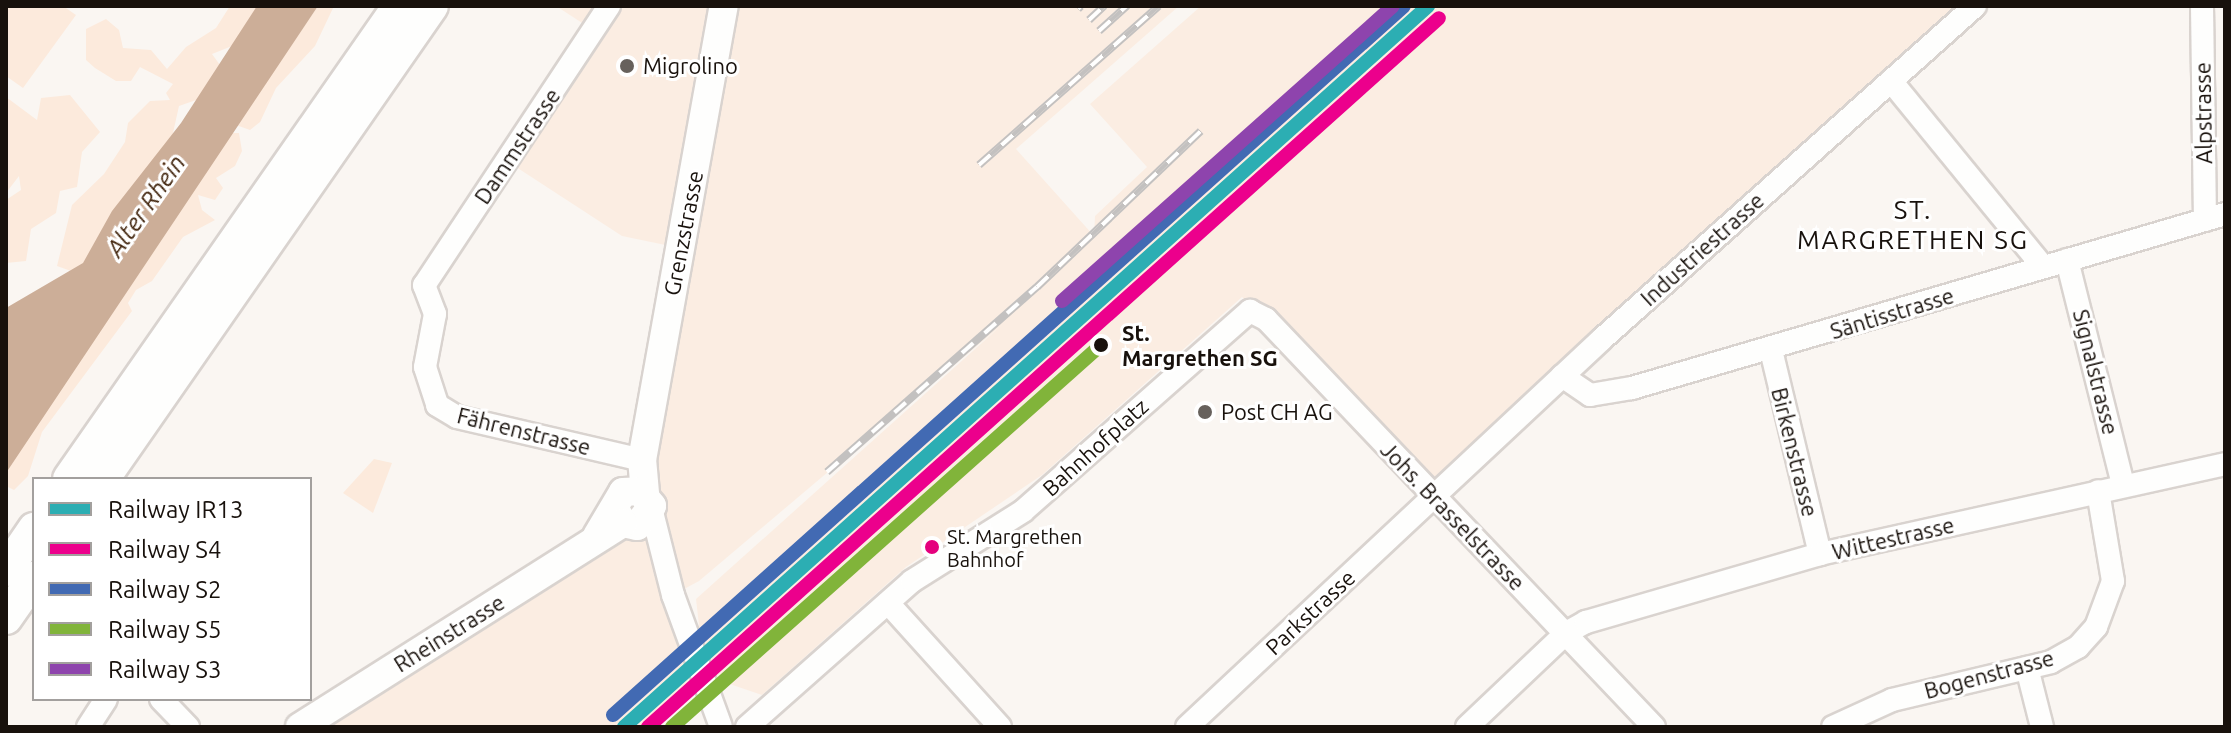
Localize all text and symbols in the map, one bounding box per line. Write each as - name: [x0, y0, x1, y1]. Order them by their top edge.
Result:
- place label: Migrolino: [643, 53, 738, 79]
- marker: Migrolino: [618, 57, 636, 75]
- street label: Alpstrasse: [2189, 62, 2217, 164]
- street label: Dammstrasse: [469, 83, 565, 209]
- water label: Alter Rhein: [100, 150, 192, 262]
- street label: Grenzstrasse: [658, 168, 708, 298]
- street label: Industriestrasse: [1635, 187, 1769, 311]
- district label: ST. MARGRETHEN SG: [1797, 194, 2029, 256]
- street label: Säntisstrasse: [1827, 282, 1957, 344]
- street label: Signalstrasse: [2068, 307, 2124, 437]
- place label: St. Margrethen SG: [1122, 319, 1278, 370]
- marker: St. Margrethen SG: [1087, 331, 1115, 359]
- street label: Birkenstrasse: [1766, 385, 1824, 519]
- street label: Bahnhofplatz: [1037, 393, 1153, 501]
- place label: Post CH AG: [1221, 399, 1333, 425]
- street label: Fährenstrasse: [454, 402, 594, 460]
- marker: Post CH AG: [1196, 403, 1214, 421]
- street label: Johs. Brasselstrasse: [1375, 436, 1531, 596]
- legend: [32, 477, 312, 701]
- text: Railway IR13: [108, 496, 244, 523]
- street label: Wittestrasse: [1829, 511, 1957, 565]
- place label: St. Margrethen Bahnhof: [947, 524, 1082, 571]
- text: Railway S4: [108, 536, 221, 563]
- marker: St. Margrethen Bahnhof: [924, 539, 940, 555]
- street label: Parkstrasse: [1260, 564, 1360, 660]
- text: Railway S2: [108, 576, 221, 603]
- street label: Rheinstrasse: [389, 589, 509, 677]
- text: Railway S5: [108, 616, 221, 643]
- street label: Bogenstrasse: [1921, 644, 2057, 704]
- text: Railway S3: [108, 656, 221, 683]

